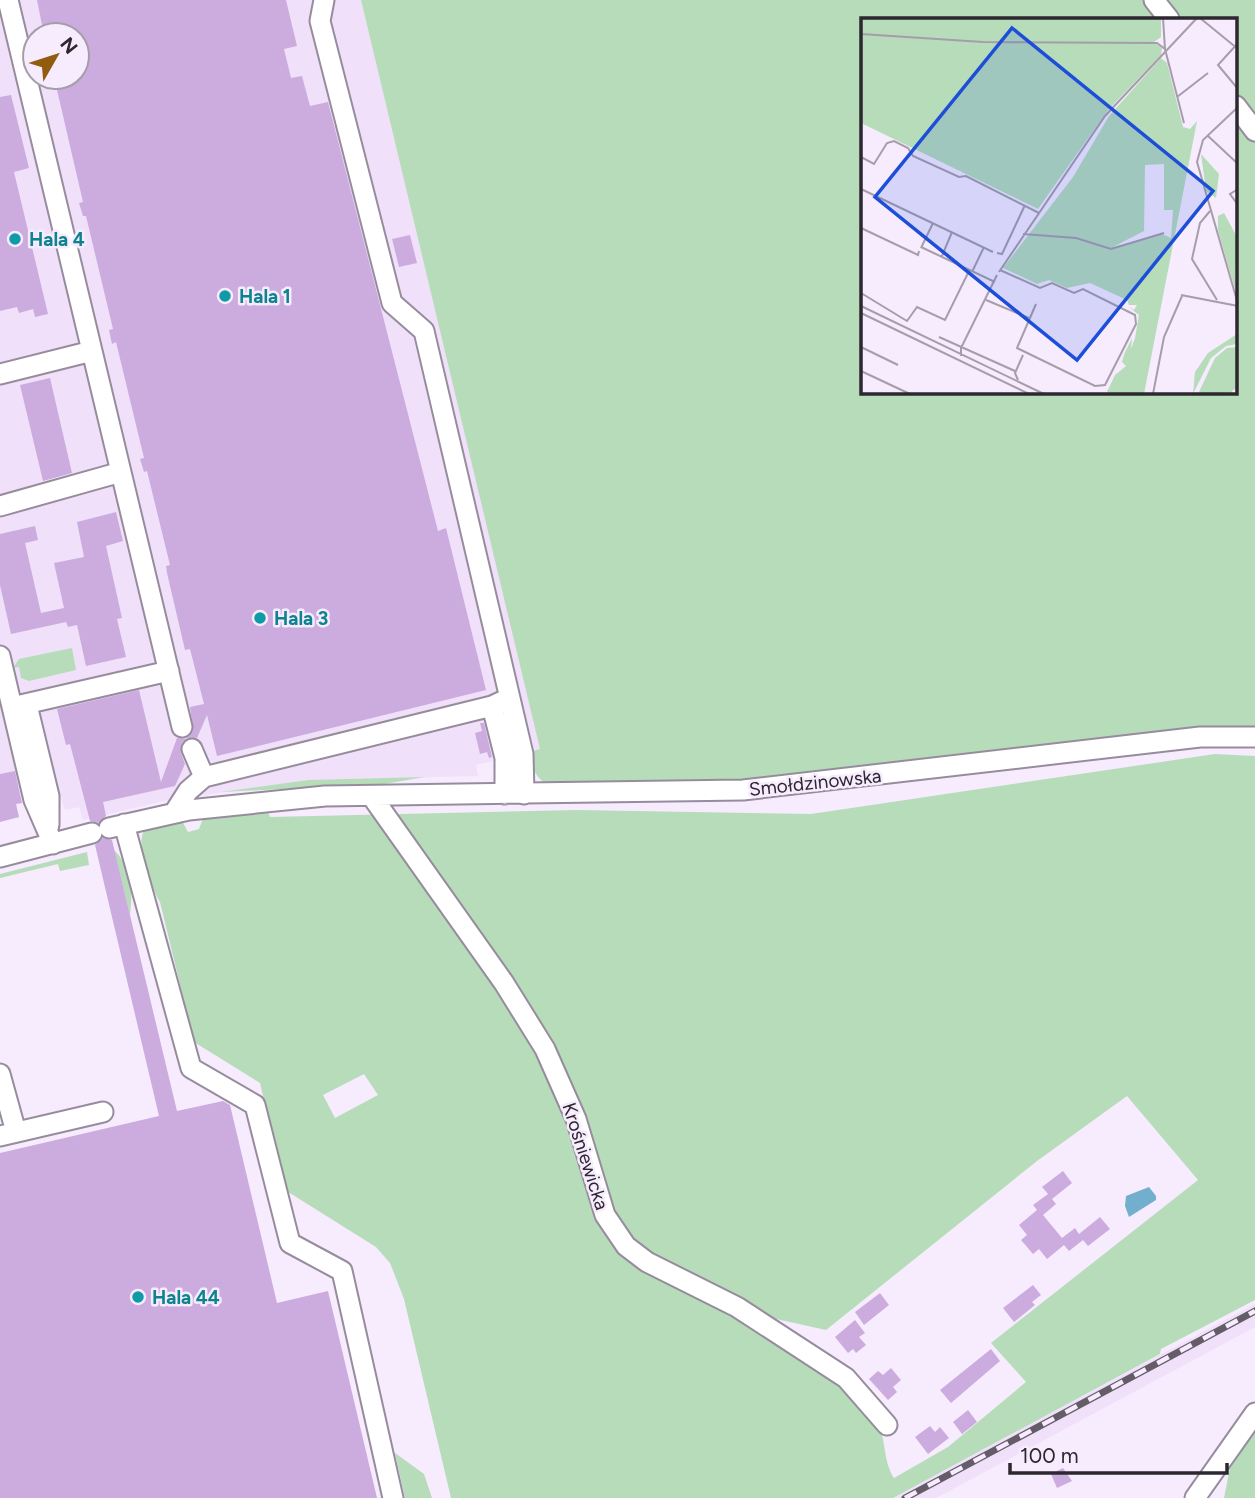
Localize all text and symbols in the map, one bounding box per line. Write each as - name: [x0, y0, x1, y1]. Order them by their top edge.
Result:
- inset map: [861, 18, 1238, 394]
- north arrow: [21, 21, 91, 91]
- text: N: [55, 33, 82, 59]
- place label: Hala 4: [29, 228, 85, 251]
- marker: Hala 4: [7, 231, 23, 247]
- place label: Hala 1: [239, 285, 291, 308]
- marker: Hala 1: [217, 288, 233, 304]
- place label: Hala 3: [274, 607, 328, 630]
- marker: Hala 3: [252, 610, 268, 626]
- street label: Smołdzinowska: [748, 764, 882, 801]
- street label: Krośniewicka: [557, 1100, 614, 1213]
- place label: Hala 44: [152, 1286, 220, 1309]
- marker: Hala 44: [130, 1289, 146, 1305]
- scale bar: [1010, 1432, 1227, 1476]
- text: 100 m: [1020, 1443, 1079, 1468]

